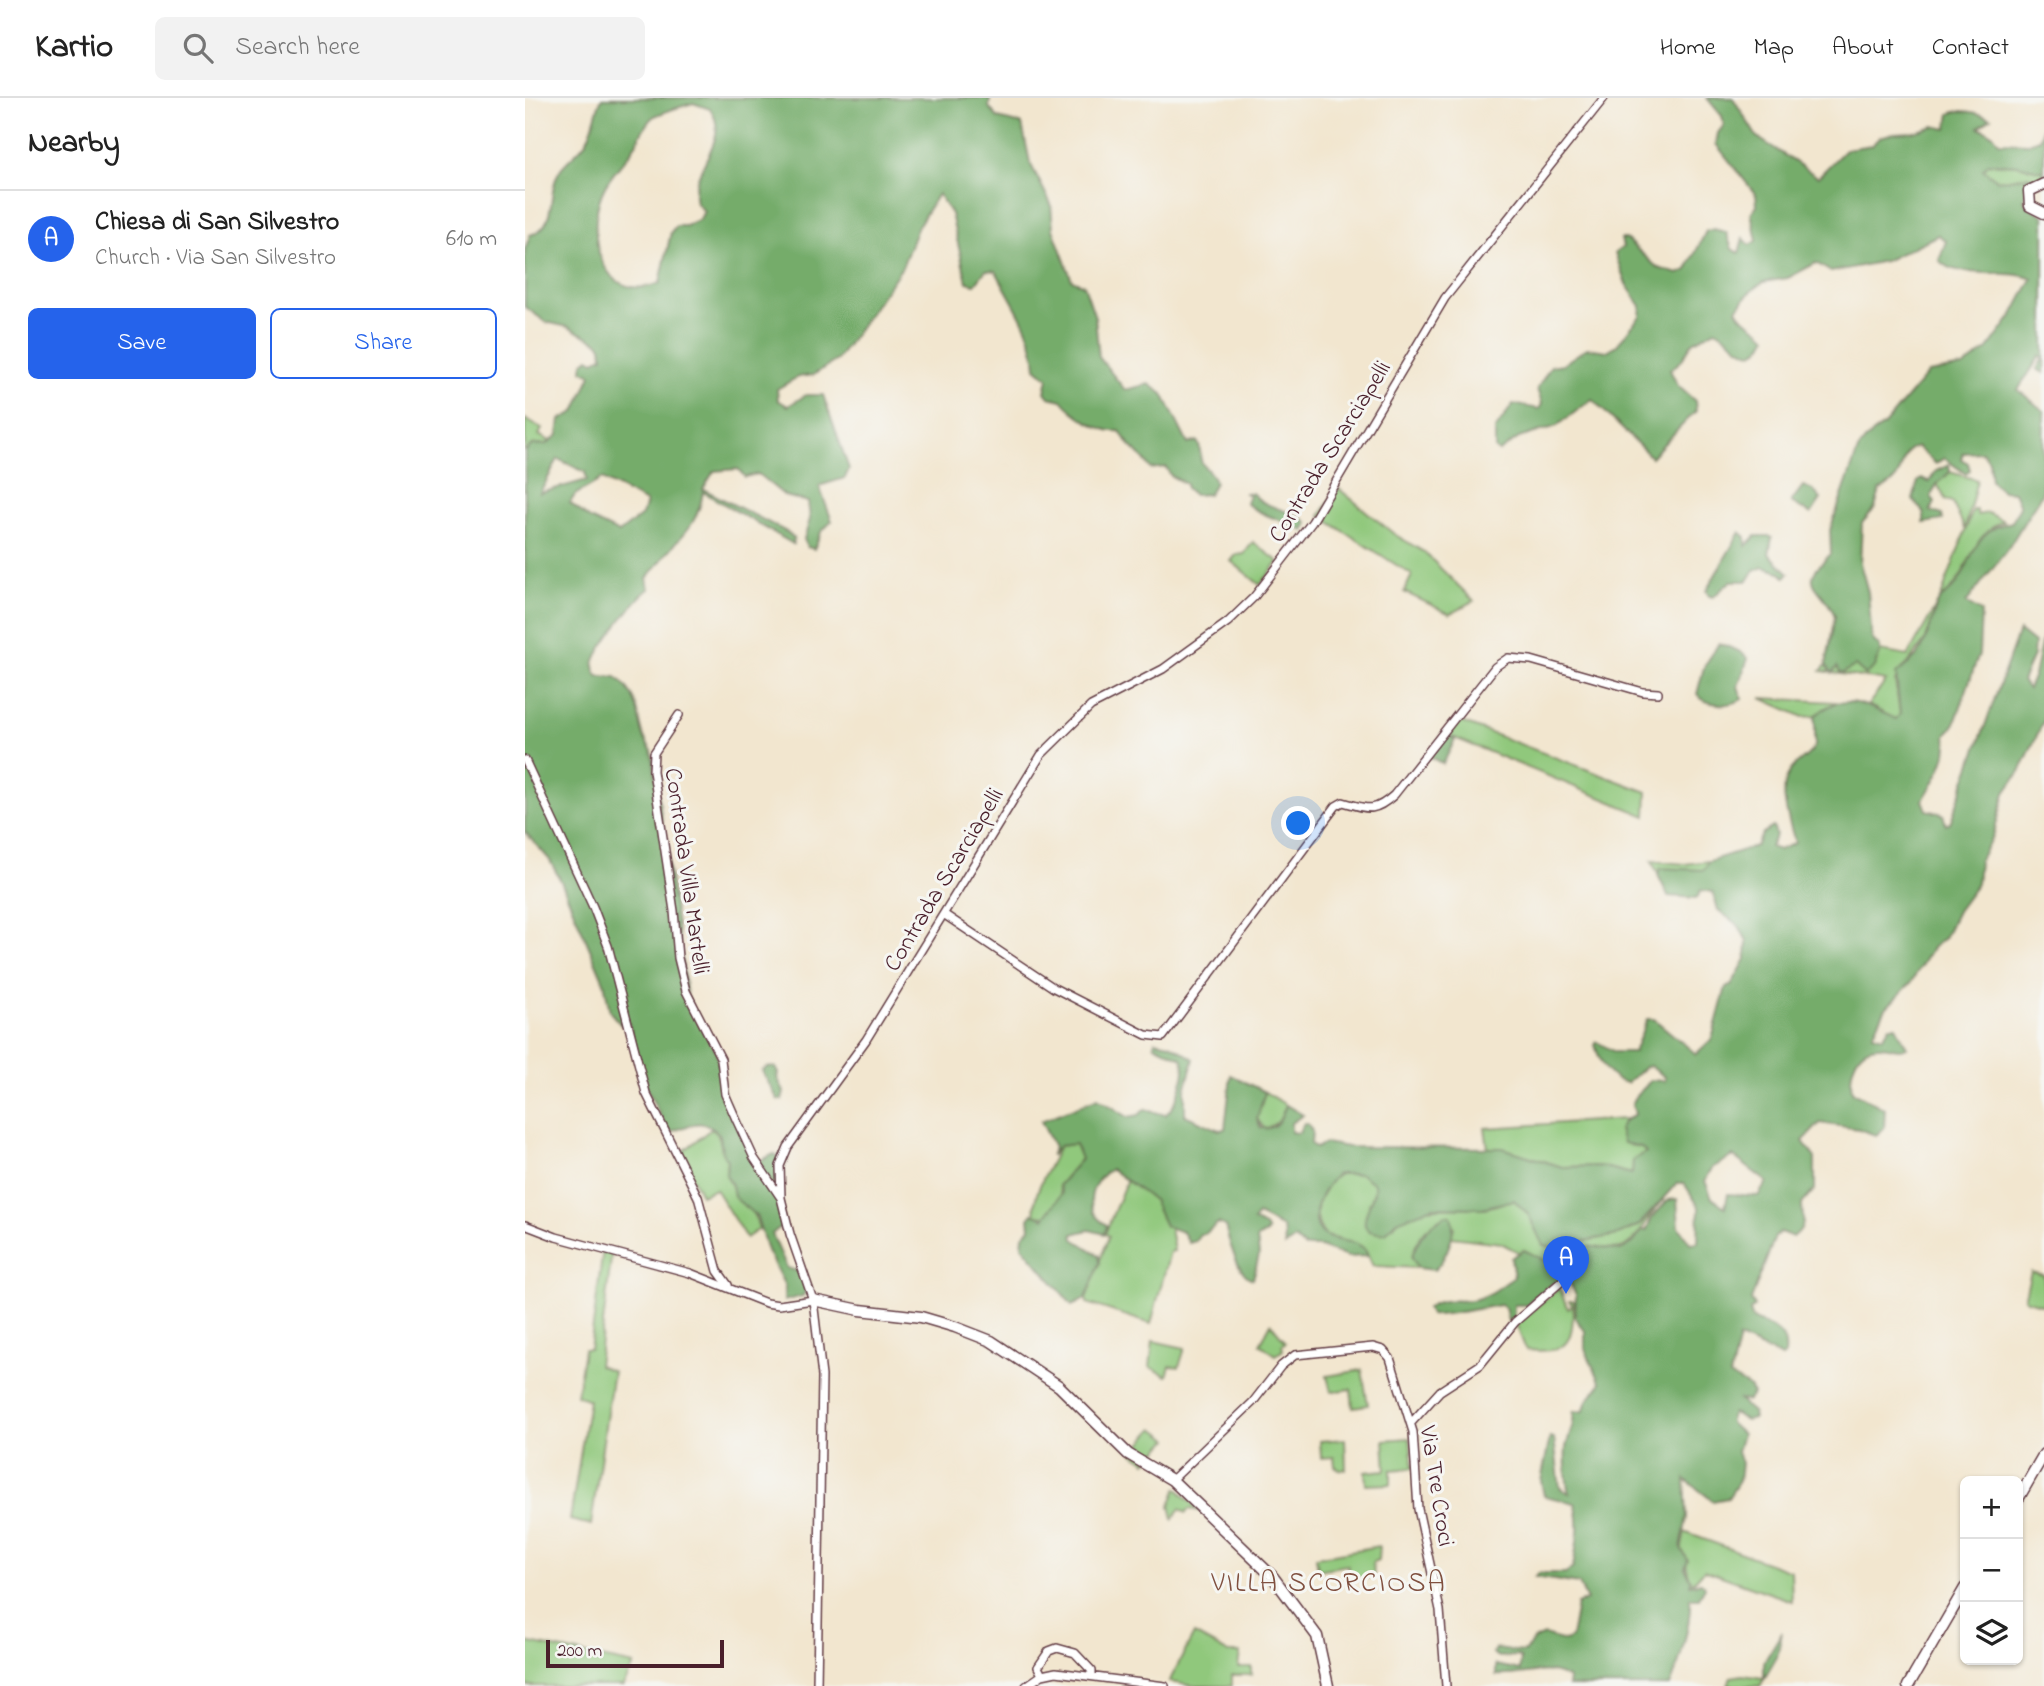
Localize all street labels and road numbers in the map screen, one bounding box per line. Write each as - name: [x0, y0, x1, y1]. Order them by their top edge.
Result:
- street label: Contrada Scarciapelli: [1261, 354, 1401, 550]
- street label: Contrada Villa Martelli: [654, 766, 717, 977]
- street label: Contrada Scarciapelli: [876, 782, 1014, 979]
- street label: Via Tre Croci: [1409, 1423, 1462, 1549]

